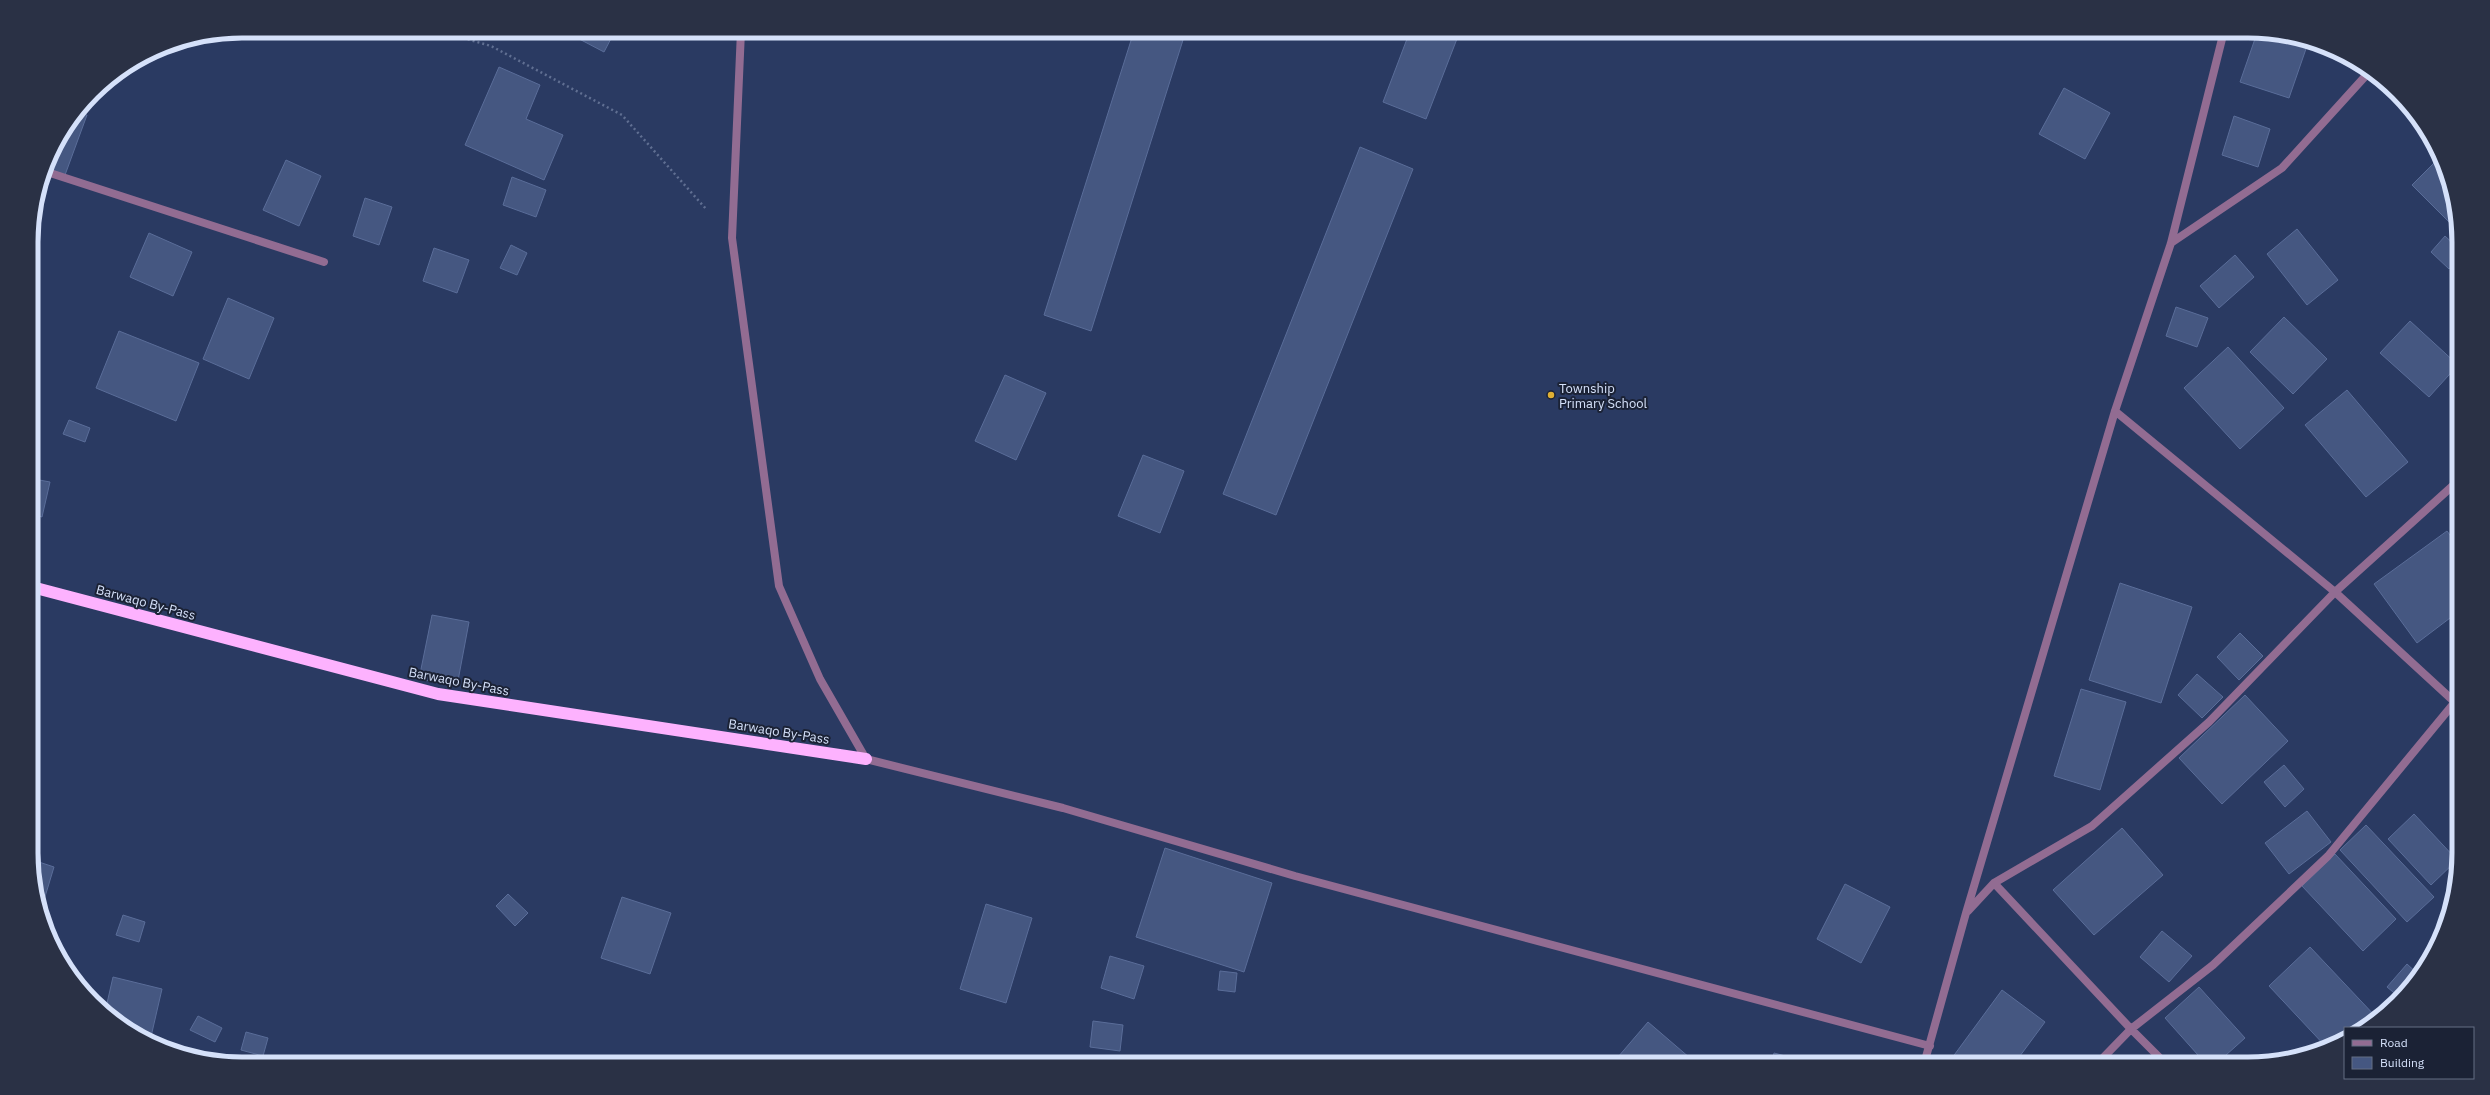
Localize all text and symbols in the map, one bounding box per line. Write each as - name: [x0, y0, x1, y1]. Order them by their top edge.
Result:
- place label: Township Primary School: [1559, 380, 1648, 412]
- marker: Township Primary School: [1546, 390, 1556, 400]
- street label: Barwaqo By-Pass: [94, 581, 197, 624]
- street label: Barwaqo By-Pass: [407, 663, 511, 700]
- street label: Barwaqo By-Pass: [727, 715, 831, 748]
- legend: [2344, 1027, 2474, 1079]
- text: Road: [2380, 1035, 2408, 1050]
- text: Building: [2380, 1055, 2425, 1070]

